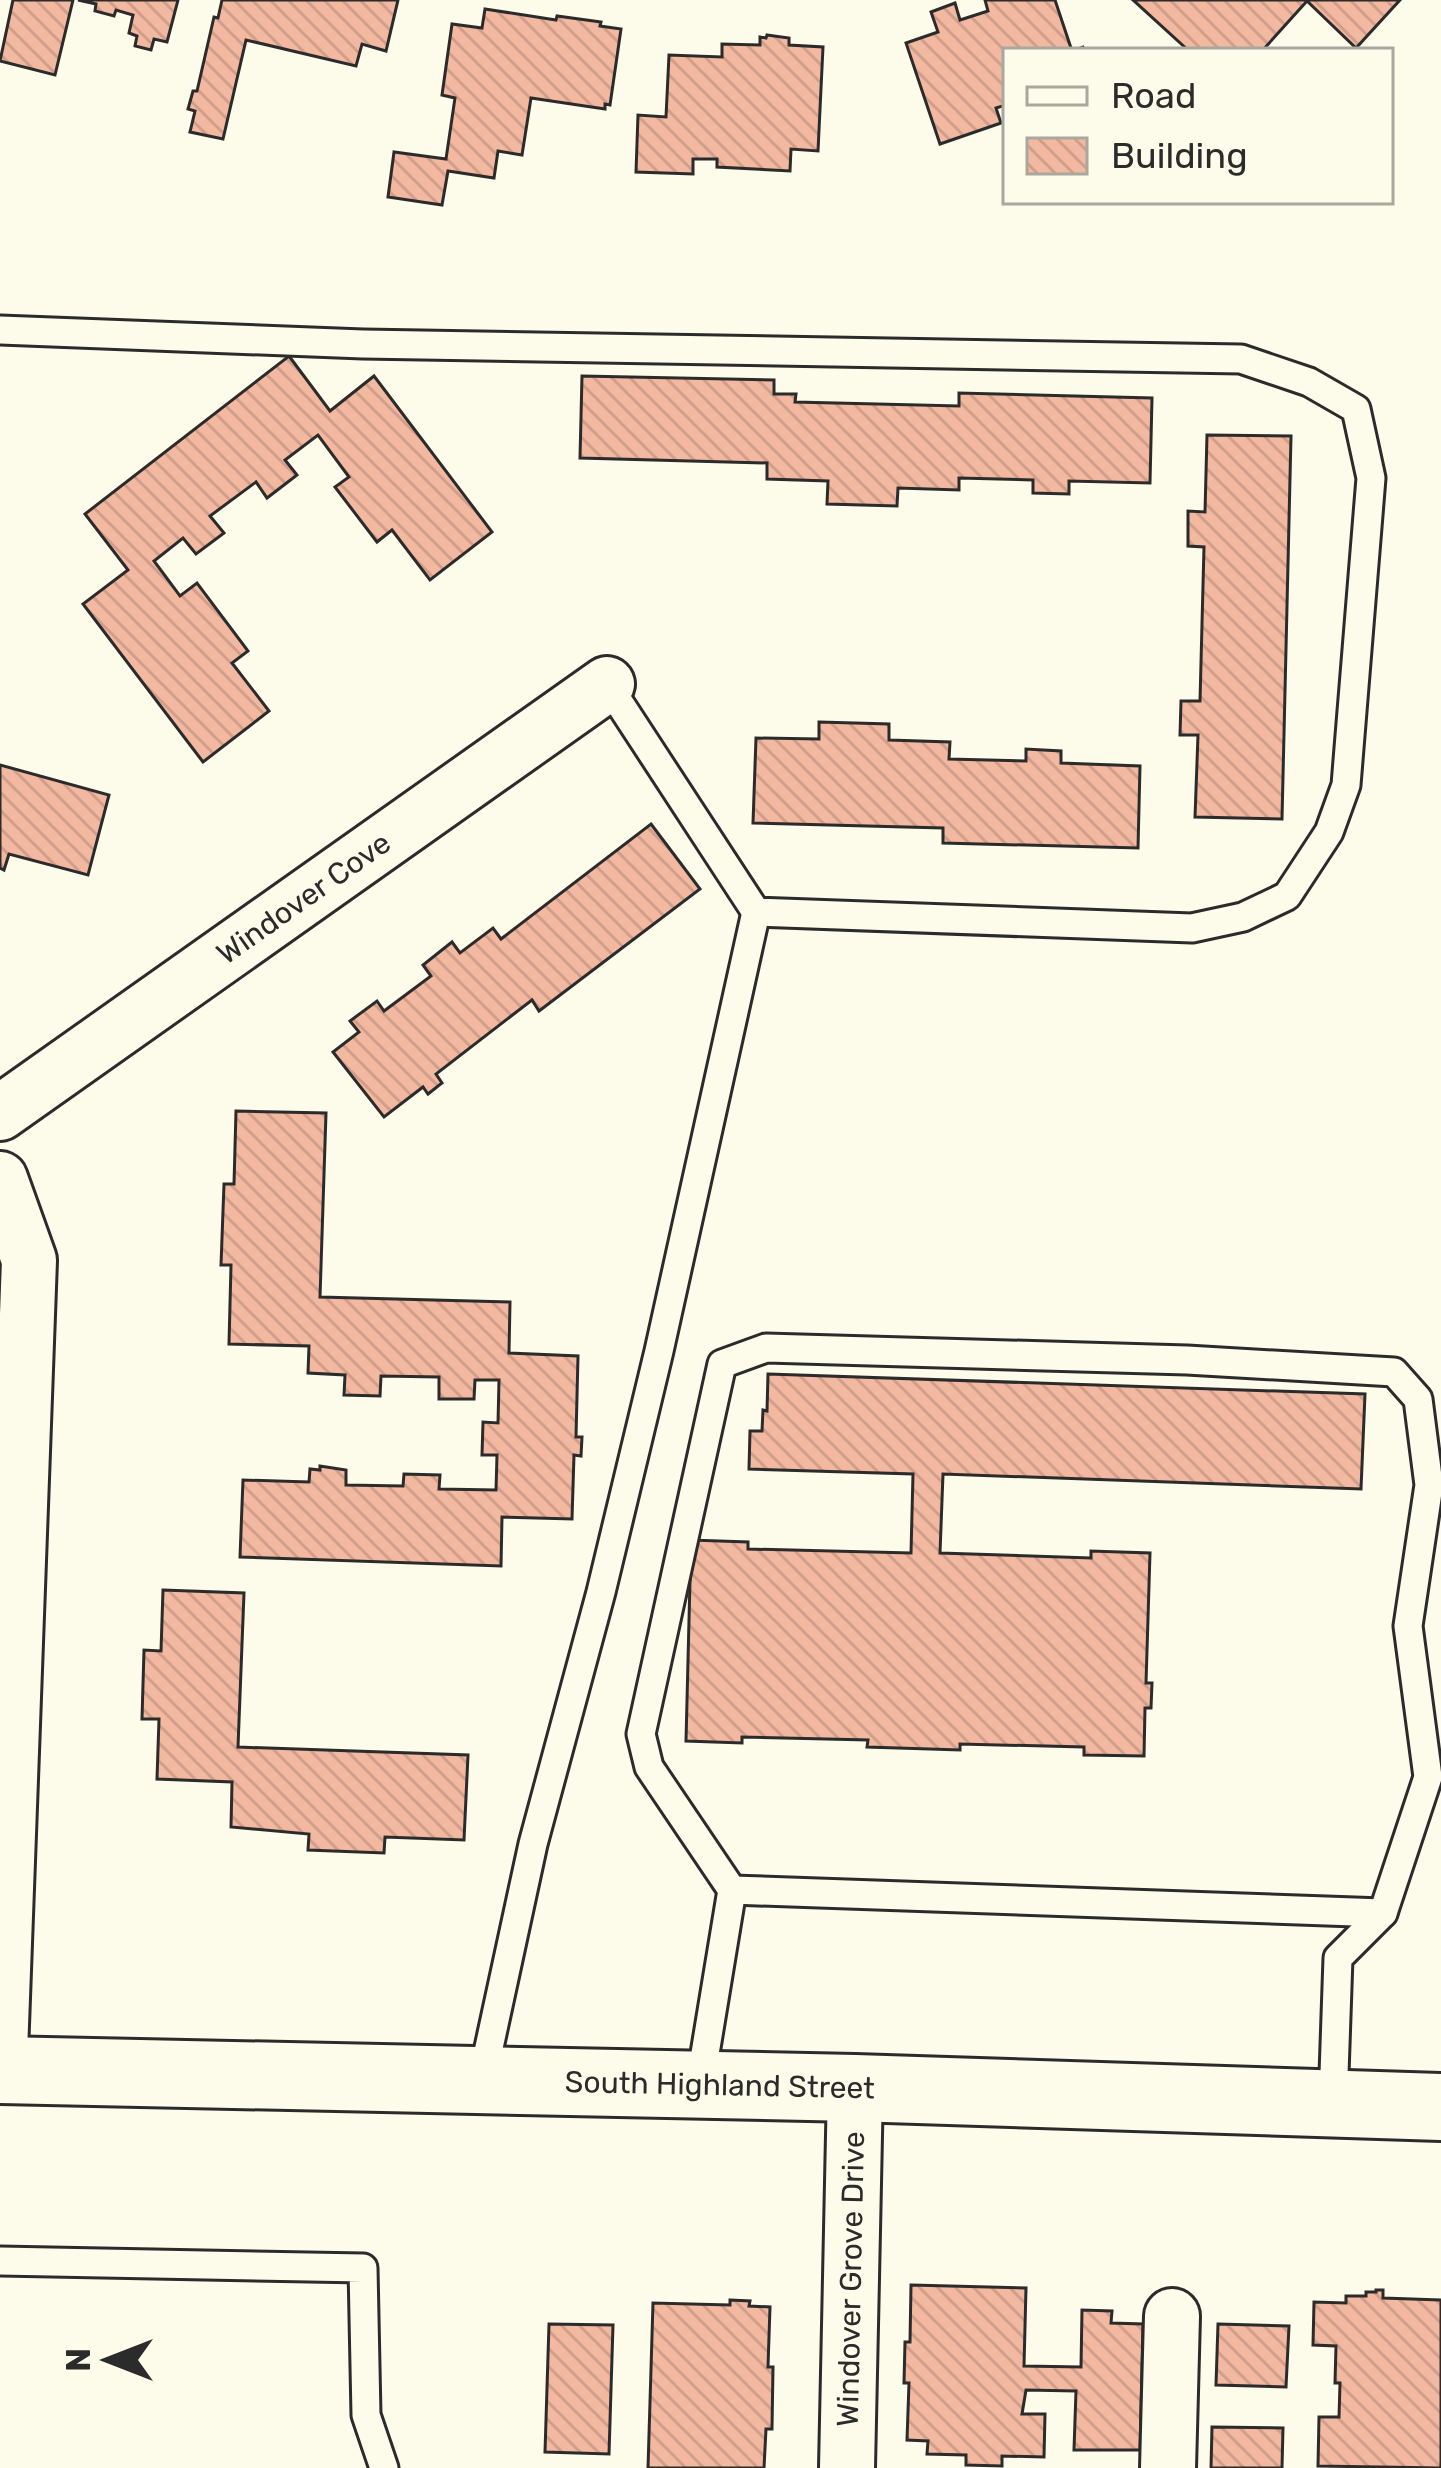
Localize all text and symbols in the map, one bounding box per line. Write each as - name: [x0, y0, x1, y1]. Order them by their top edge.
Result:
- legend: [1003, 48, 1393, 204]
- text: Road: [1111, 74, 1196, 117]
- text: Building: [1111, 134, 1248, 177]
- street label: Windover Cove: [210, 825, 398, 972]
- street label: South Highland Street: [564, 2064, 876, 2107]
- street label: Windover Grove Drive: [830, 2131, 872, 2427]
- north arrow: [48, 2300, 168, 2420]
- text: N: [59, 2348, 98, 2372]

